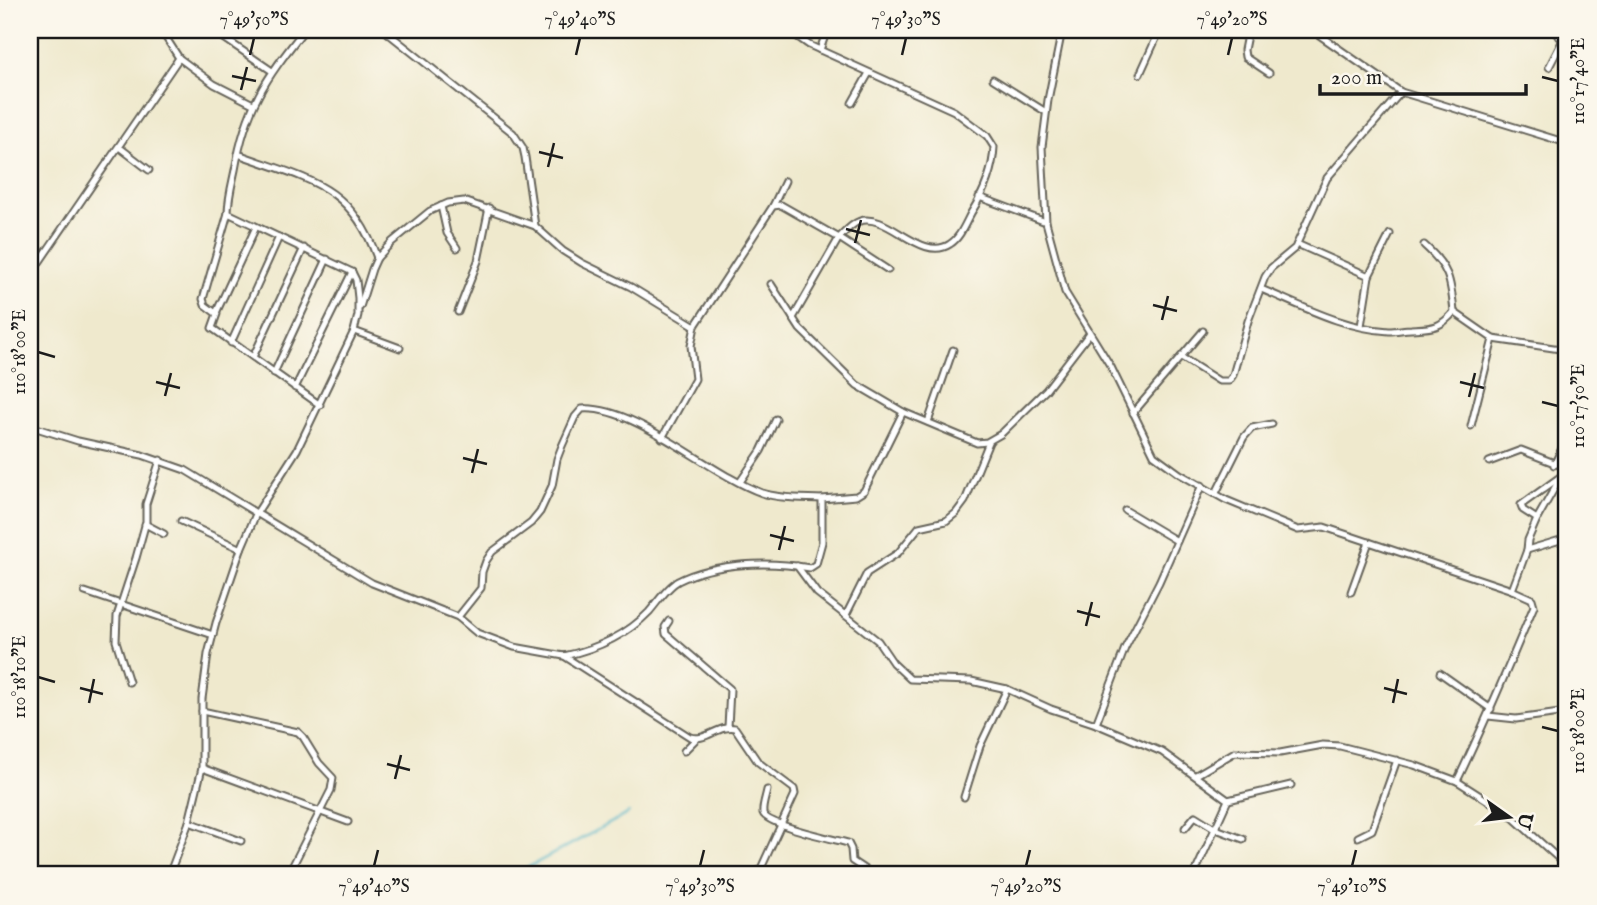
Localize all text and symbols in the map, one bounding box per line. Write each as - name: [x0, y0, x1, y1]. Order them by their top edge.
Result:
- text: 7°49'50"S: [219, 9, 289, 32]
- text: 7°49'40"S: [544, 9, 616, 32]
- text: 7°49'30"S: [871, 9, 941, 32]
- text: 7°49'20"S: [1196, 9, 1268, 32]
- text: 110°17'40"E: [1568, 37, 1591, 125]
- scale bar: [1320, 52, 1527, 96]
- text: 200 m: [1331, 65, 1382, 92]
- text: 110°18'00"E: [9, 309, 32, 395]
- text: 110°17'50"E: [1568, 364, 1591, 448]
- text: 110°18'10"E: [9, 635, 32, 719]
- text: 110°18'00"E: [1568, 688, 1591, 774]
- north arrow: [1474, 782, 1544, 852]
- text: U: [1510, 809, 1537, 832]
- text: 7°49'40"S: [338, 876, 410, 899]
- text: 7°49'30"S: [665, 876, 735, 899]
- text: 7°49'20"S: [990, 876, 1062, 899]
- text: 7°49'10"S: [1317, 876, 1387, 899]

